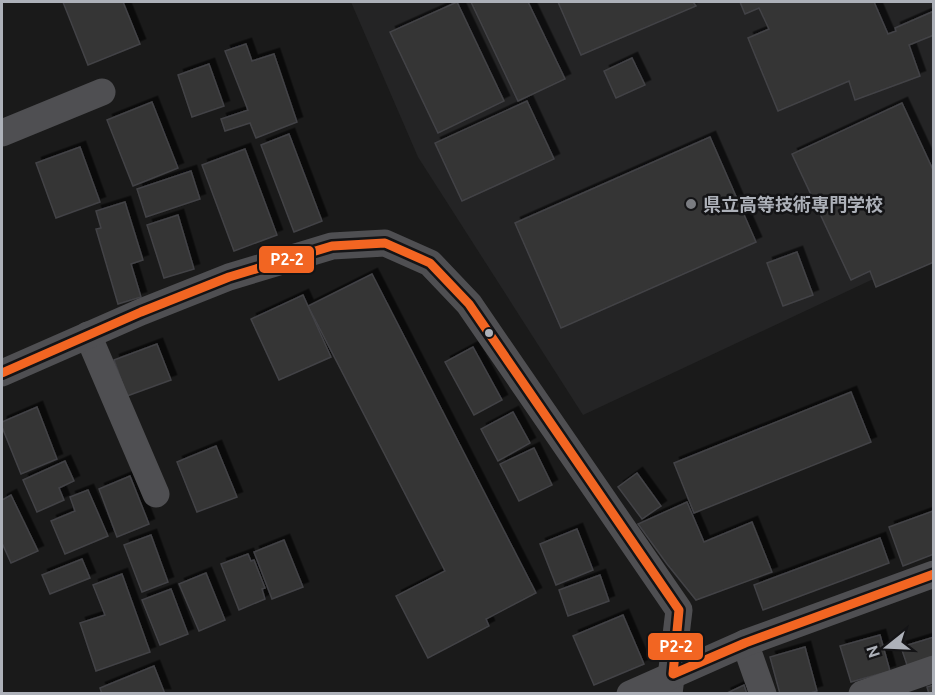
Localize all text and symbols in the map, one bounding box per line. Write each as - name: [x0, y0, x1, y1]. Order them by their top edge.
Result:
- place label: 県立高等技術専門学校: [703, 194, 883, 214]
- marker: 県立高等技術専門学校: [684, 197, 698, 211]
- line badge: P2-2: [258, 245, 315, 274]
- text: P2-2: [270, 250, 304, 268]
- unlabelled marker: [483, 327, 495, 339]
- north arrow: [857, 617, 917, 677]
- line badge: P2-2: [647, 632, 704, 661]
- text: P2-2: [659, 637, 693, 655]
- text: N: [862, 643, 883, 660]

